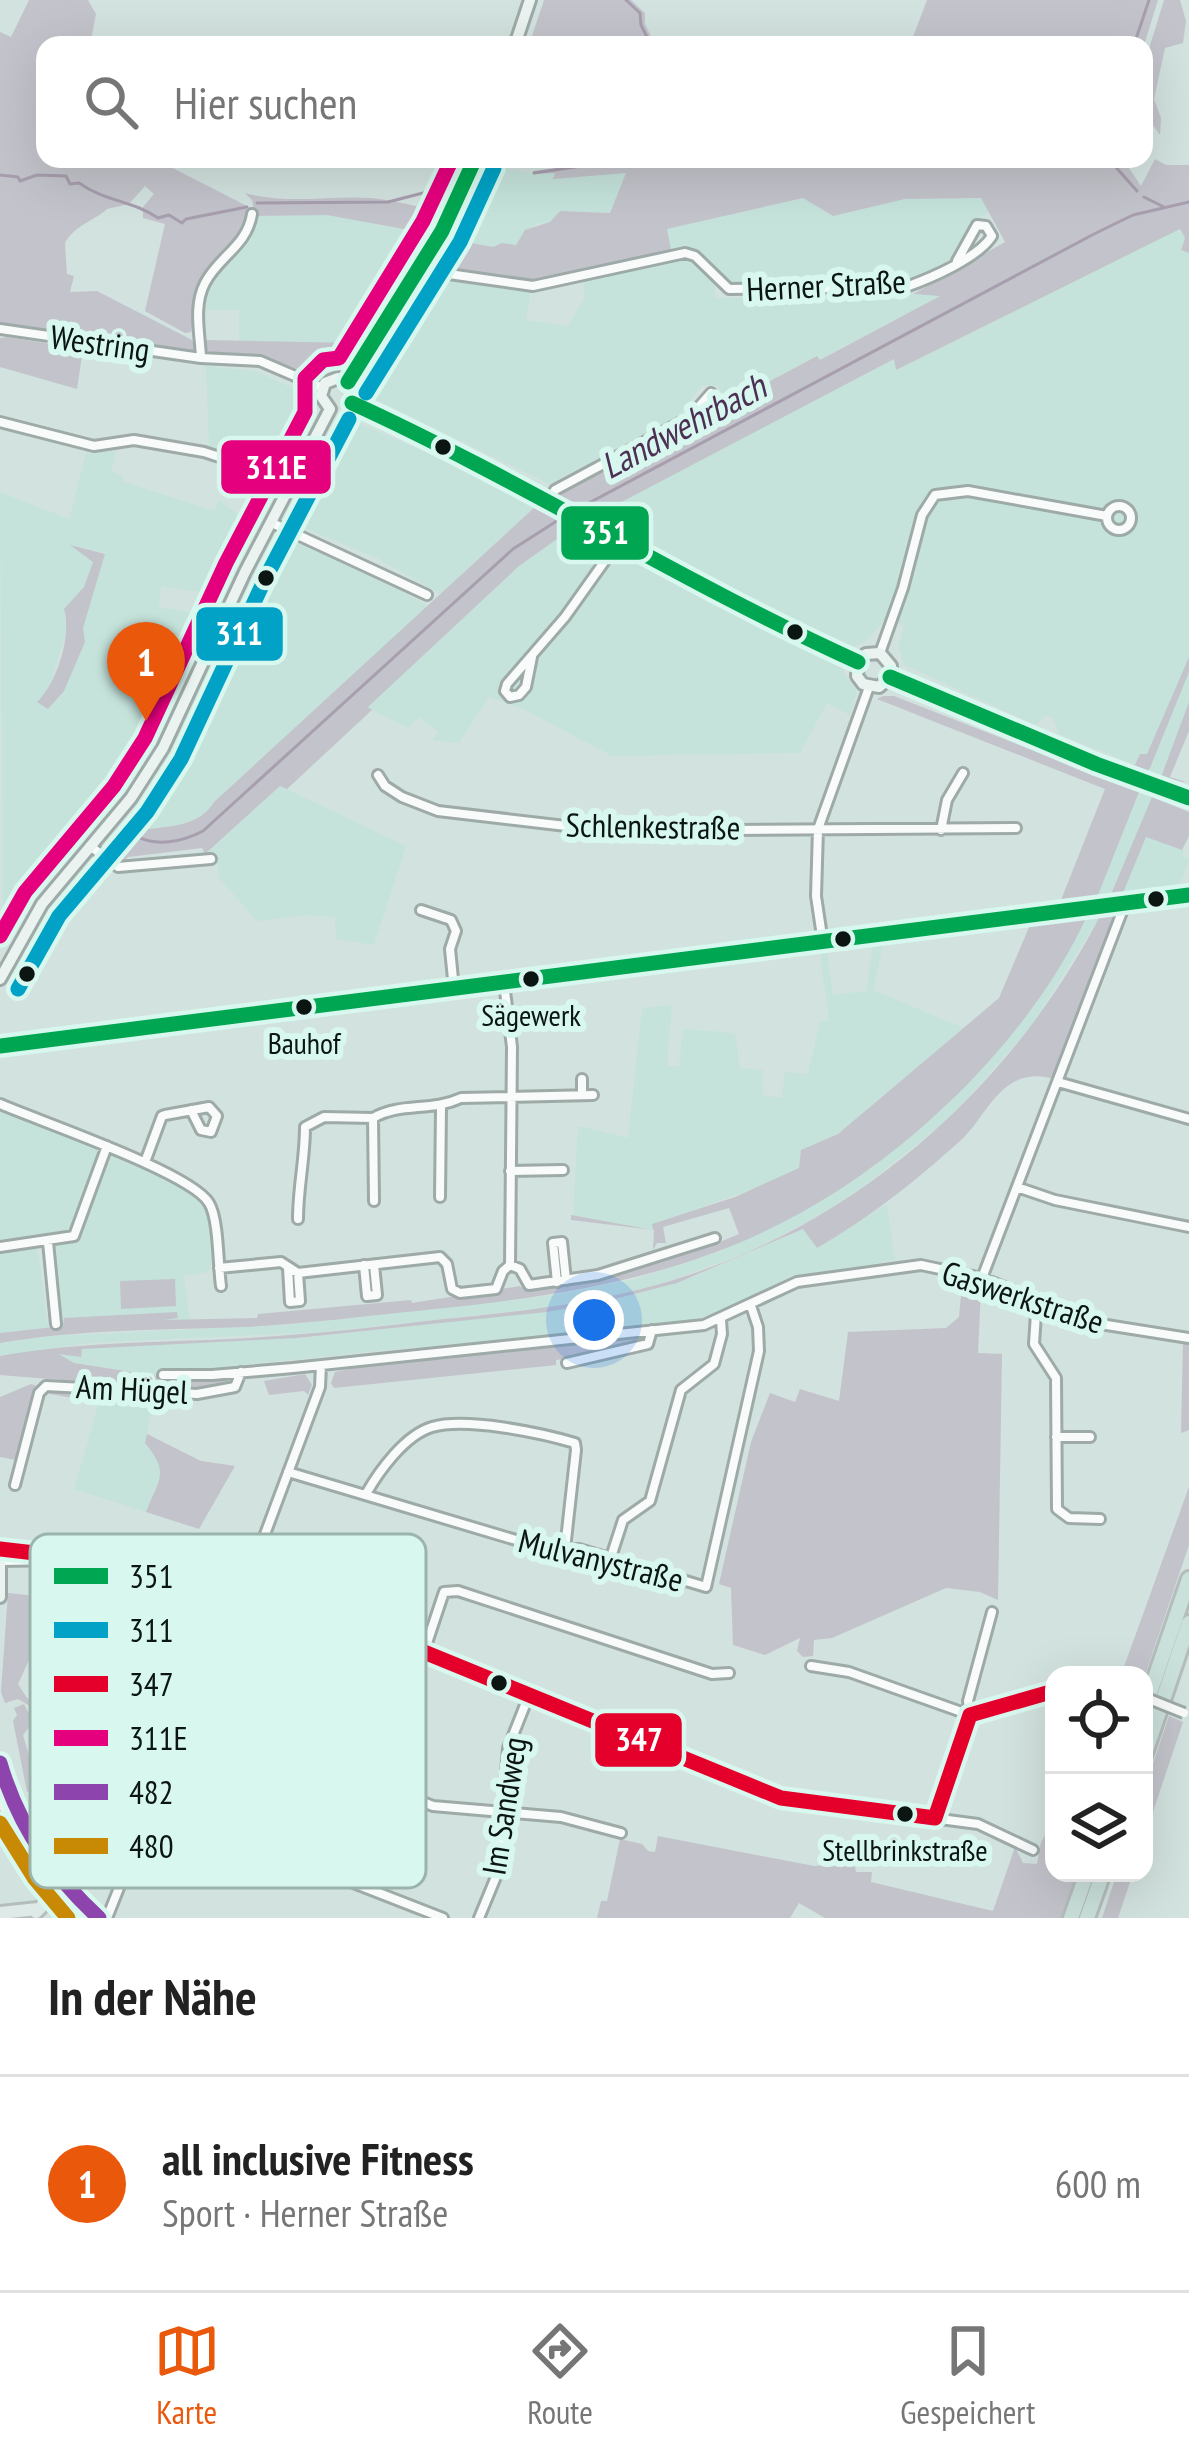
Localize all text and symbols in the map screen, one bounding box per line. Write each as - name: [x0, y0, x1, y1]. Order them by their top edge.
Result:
- search box: [36, 36, 1153, 168]
- icon: search: [78, 69, 144, 135]
- text: Hier suchen: [174, 73, 357, 131]
- street label: Herner Straße: [745, 259, 907, 310]
- street label: Westring: [48, 314, 152, 371]
- water label: Landwehrbach: [592, 361, 775, 489]
- unlabelled marker: [432, 436, 454, 458]
- line badge: 311E: [219, 438, 333, 496]
- text: 311E: [245, 445, 307, 488]
- line badge: 351: [559, 504, 651, 562]
- text: 351: [581, 510, 629, 553]
- unlabelled marker: [255, 567, 277, 589]
- line badge: 311: [194, 605, 285, 663]
- text: 311: [215, 611, 263, 654]
- unlabelled marker: [784, 621, 806, 643]
- pin: 1: [107, 622, 185, 721]
- street label: Schlenkestraße: [565, 802, 741, 849]
- unlabelled marker: [1145, 888, 1167, 910]
- unlabelled marker: [832, 928, 854, 950]
- unlabelled marker: [16, 963, 38, 985]
- marker: Sägewerk: [520, 968, 542, 990]
- place label: Sägewerk: [481, 995, 581, 1034]
- marker: Bauhof: [293, 996, 315, 1018]
- place label: Bauhof: [268, 1023, 342, 1062]
- street label: Gaswerkstraße: [937, 1250, 1109, 1343]
- your location: [564, 1290, 624, 1350]
- street label: Am Hügel: [75, 1364, 189, 1413]
- street label: Mulvanystraße: [514, 1518, 688, 1601]
- legend: [30, 1534, 426, 1888]
- text: 351: [129, 1554, 174, 1597]
- text: 311: [129, 1608, 174, 1651]
- text: 347: [129, 1662, 174, 1705]
- map controls: [1045, 1666, 1153, 1882]
- button: locate: [1045, 1666, 1153, 1774]
- unlabelled marker: [488, 1672, 510, 1694]
- line badge: 347: [593, 1711, 684, 1769]
- text: 311E: [129, 1716, 188, 1759]
- text: 347: [615, 1717, 663, 1760]
- street label: Im Sandweg: [471, 1734, 536, 1878]
- text: 482: [129, 1770, 174, 1813]
- button: layers: [1045, 1774, 1153, 1882]
- marker: Stellbrinkstraße: [894, 1803, 916, 1825]
- text: 480: [129, 1824, 174, 1867]
- place label: Stellbrinkstraße: [822, 1830, 988, 1869]
- text: In der Nähe: [48, 1963, 257, 2029]
- text: all inclusive Fitness: [162, 2129, 474, 2187]
- text: 1: [78, 2158, 96, 2209]
- text: 600 m: [1055, 2158, 1141, 2209]
- text: Sport · Herner Straße: [162, 2187, 448, 2238]
- tab: Karte: [154, 2318, 220, 2433]
- tab: Route: [527, 2318, 593, 2433]
- tab: Gespeichert: [900, 2318, 1035, 2433]

